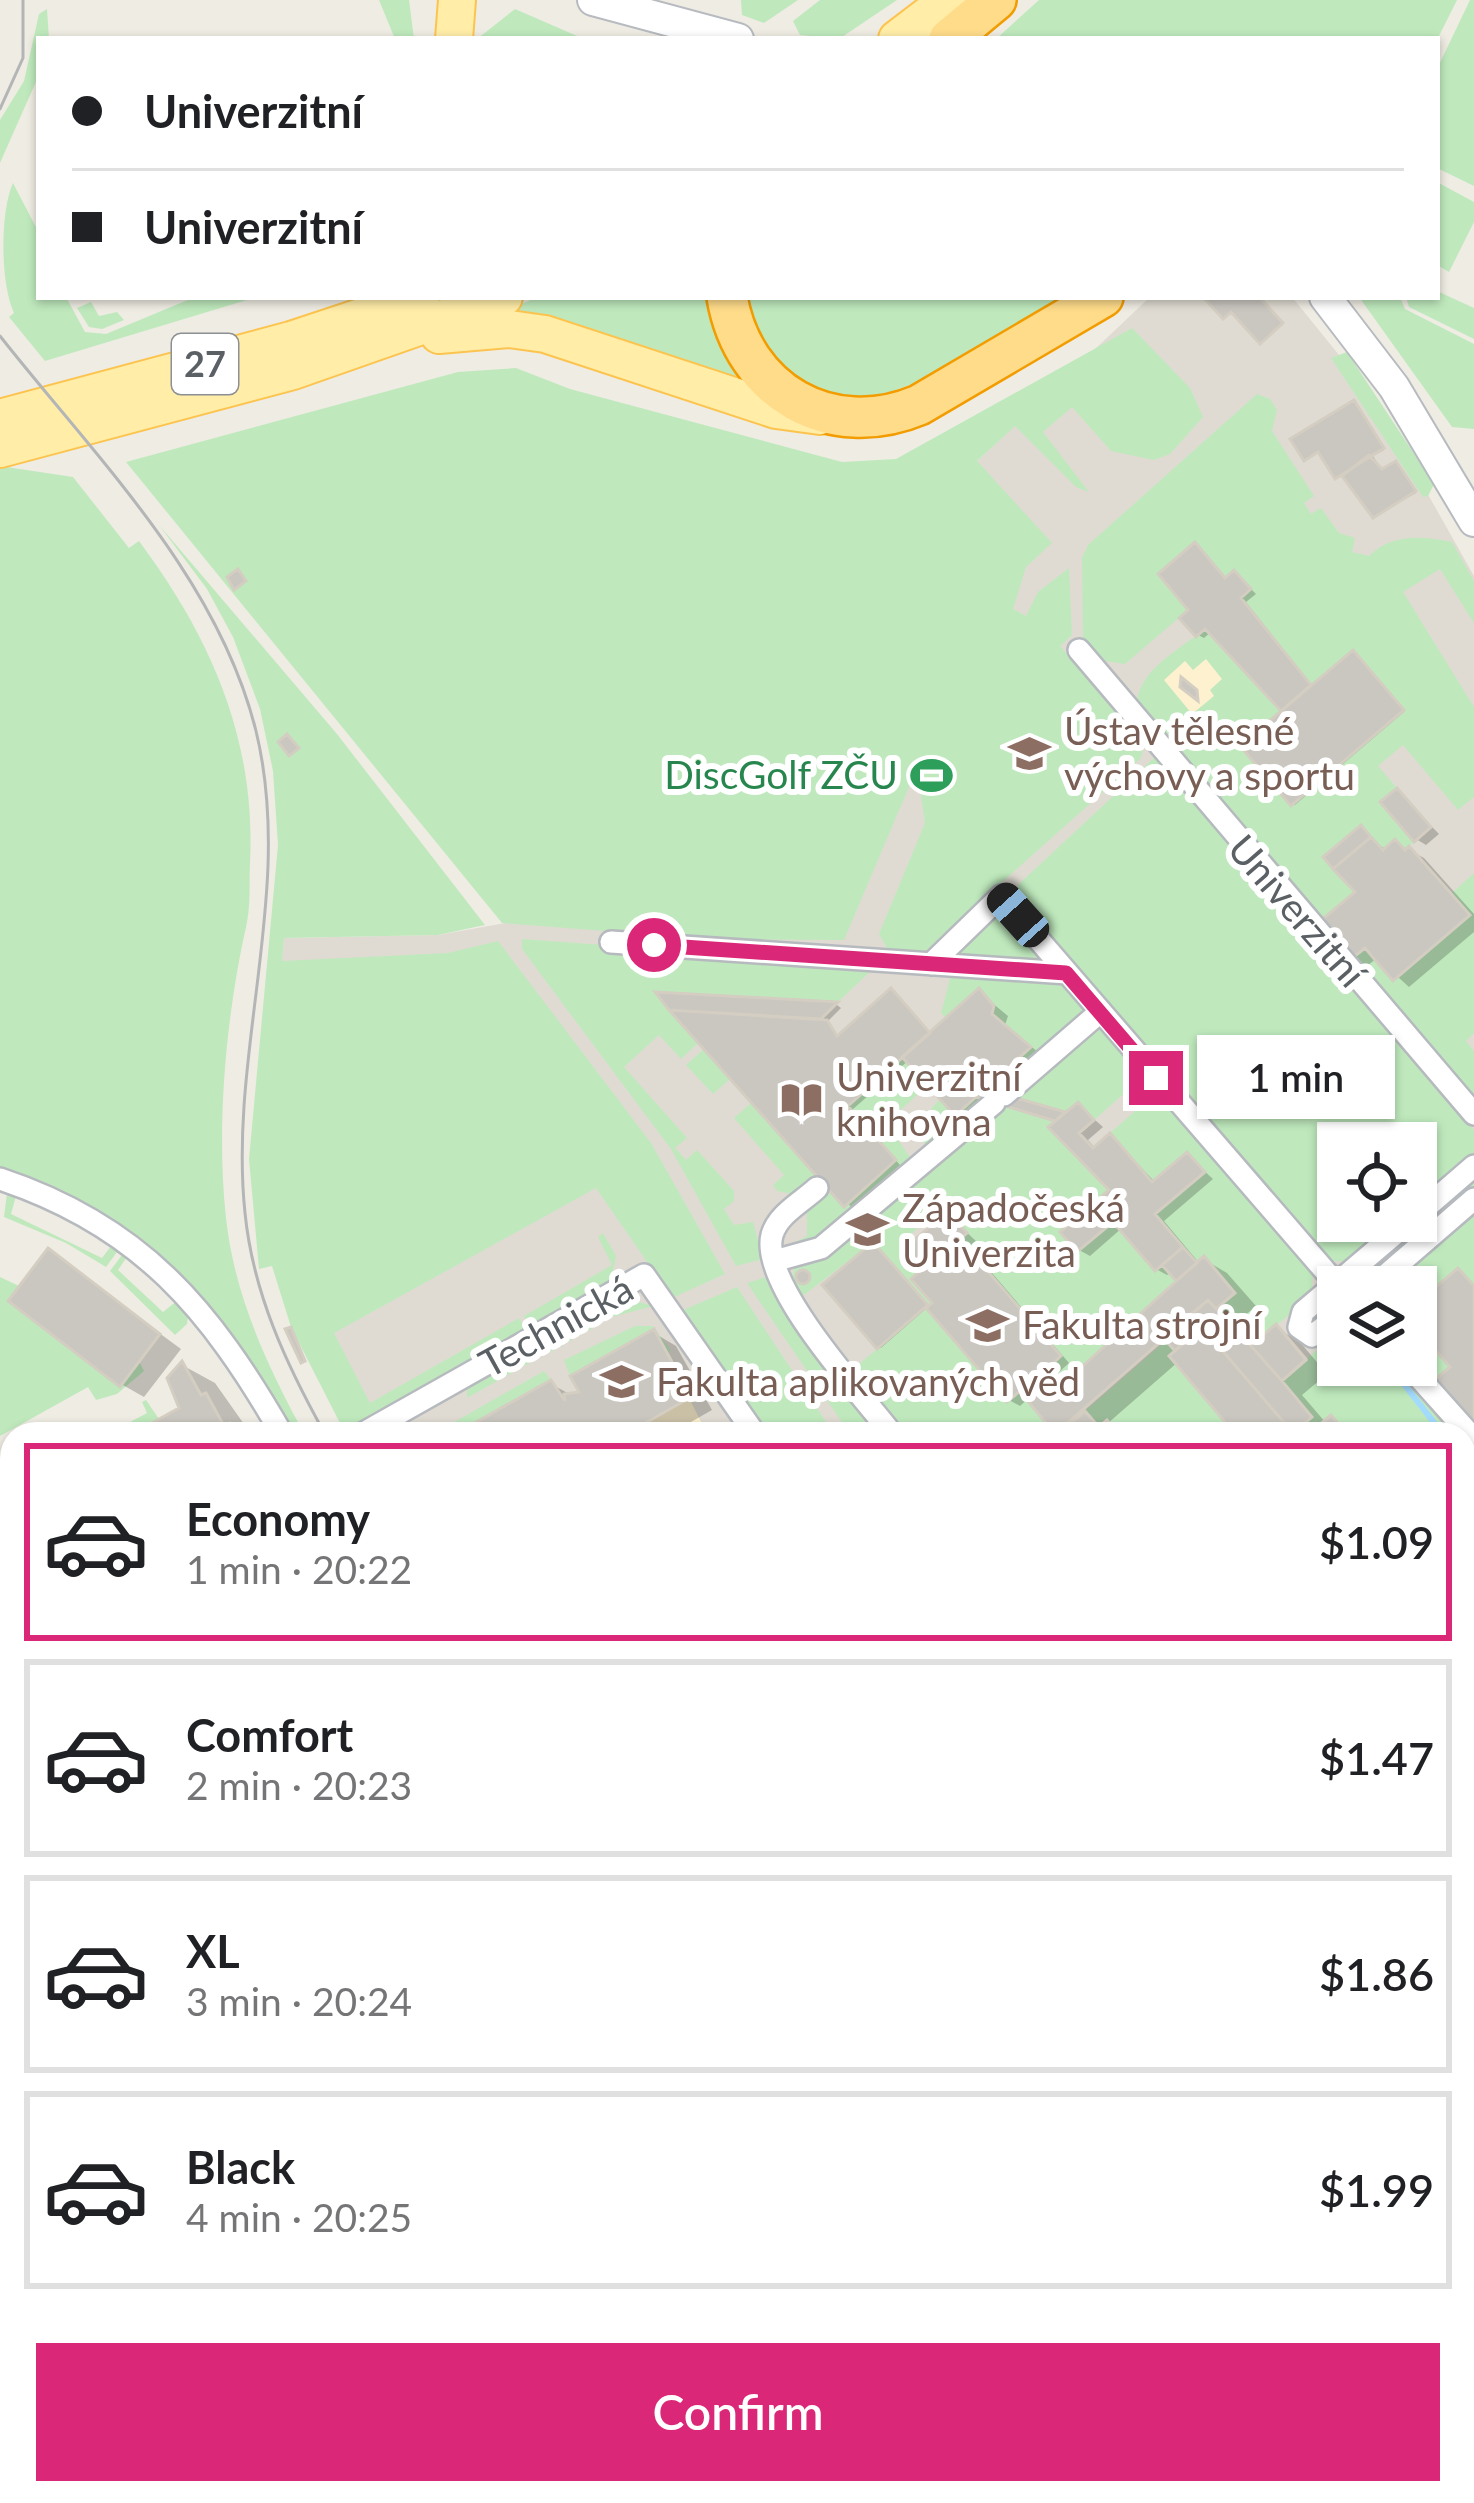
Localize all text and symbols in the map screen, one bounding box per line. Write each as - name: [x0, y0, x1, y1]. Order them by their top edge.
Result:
- text: Univerzitní: [144, 84, 363, 138]
- text: Univerzitní: [144, 200, 363, 254]
- road number: 27: [172, 334, 238, 394]
- place label: Ústav tělesné výchovy a sportu: [1064, 707, 1355, 798]
- school or university icon: Ústav tělesné výchovy a sportu: [1007, 730, 1053, 776]
- place label: DiscGolf ZČU: [664, 751, 898, 797]
- sports icon: DiscGolf ZČU: [909, 752, 955, 798]
- street label: Univerzitní: [1219, 825, 1377, 997]
- car: [981, 876, 1055, 954]
- route start: [627, 918, 681, 972]
- callout: 1 min: [1198, 1036, 1396, 1120]
- route end: [1129, 1051, 1183, 1105]
- place label: Univerzitní knihovna: [836, 1053, 1023, 1144]
- text: 1 min: [1248, 1054, 1344, 1100]
- library icon: Univerzitní knihovna: [779, 1076, 825, 1122]
- map controls: [1317, 1122, 1437, 1386]
- button: locate: [1317, 1122, 1437, 1242]
- place label: Západočeská Univerzita: [902, 1184, 1125, 1275]
- school or university icon: Západočeská Univerzita: [845, 1207, 891, 1253]
- street label: Technická: [471, 1264, 640, 1386]
- button: layers: [1317, 1266, 1437, 1386]
- place label: Fakulta strojní: [1022, 1301, 1263, 1347]
- school or university icon: Fakulta strojní: [965, 1302, 1011, 1348]
- place label: Fakulta aplikovaných věd: [656, 1358, 1080, 1404]
- school or university icon: Fakulta aplikovaných věd: [599, 1359, 645, 1405]
- icon: car: [42, 1488, 150, 1596]
- text: Economy: [186, 1492, 370, 1546]
- text: $1.09: [1319, 1515, 1434, 1569]
- text: 1 min · 20:22: [186, 1546, 412, 1592]
- icon: car: [42, 1704, 150, 1812]
- text: Comfort: [186, 1708, 353, 1762]
- text: $1.47: [1319, 1731, 1434, 1785]
- text: 2 min · 20:23: [186, 1762, 412, 1808]
- icon: car: [42, 1920, 150, 2028]
- text: XL: [186, 1924, 240, 1978]
- text: $1.86: [1319, 1947, 1434, 2001]
- text: 3 min · 20:24: [186, 1978, 412, 2024]
- icon: car: [42, 2136, 150, 2244]
- text: Black: [186, 2140, 295, 2194]
- text: $1.99: [1319, 2163, 1434, 2217]
- text: 4 min · 20:25: [186, 2194, 412, 2240]
- button: Confirm: [36, 2343, 1440, 2481]

